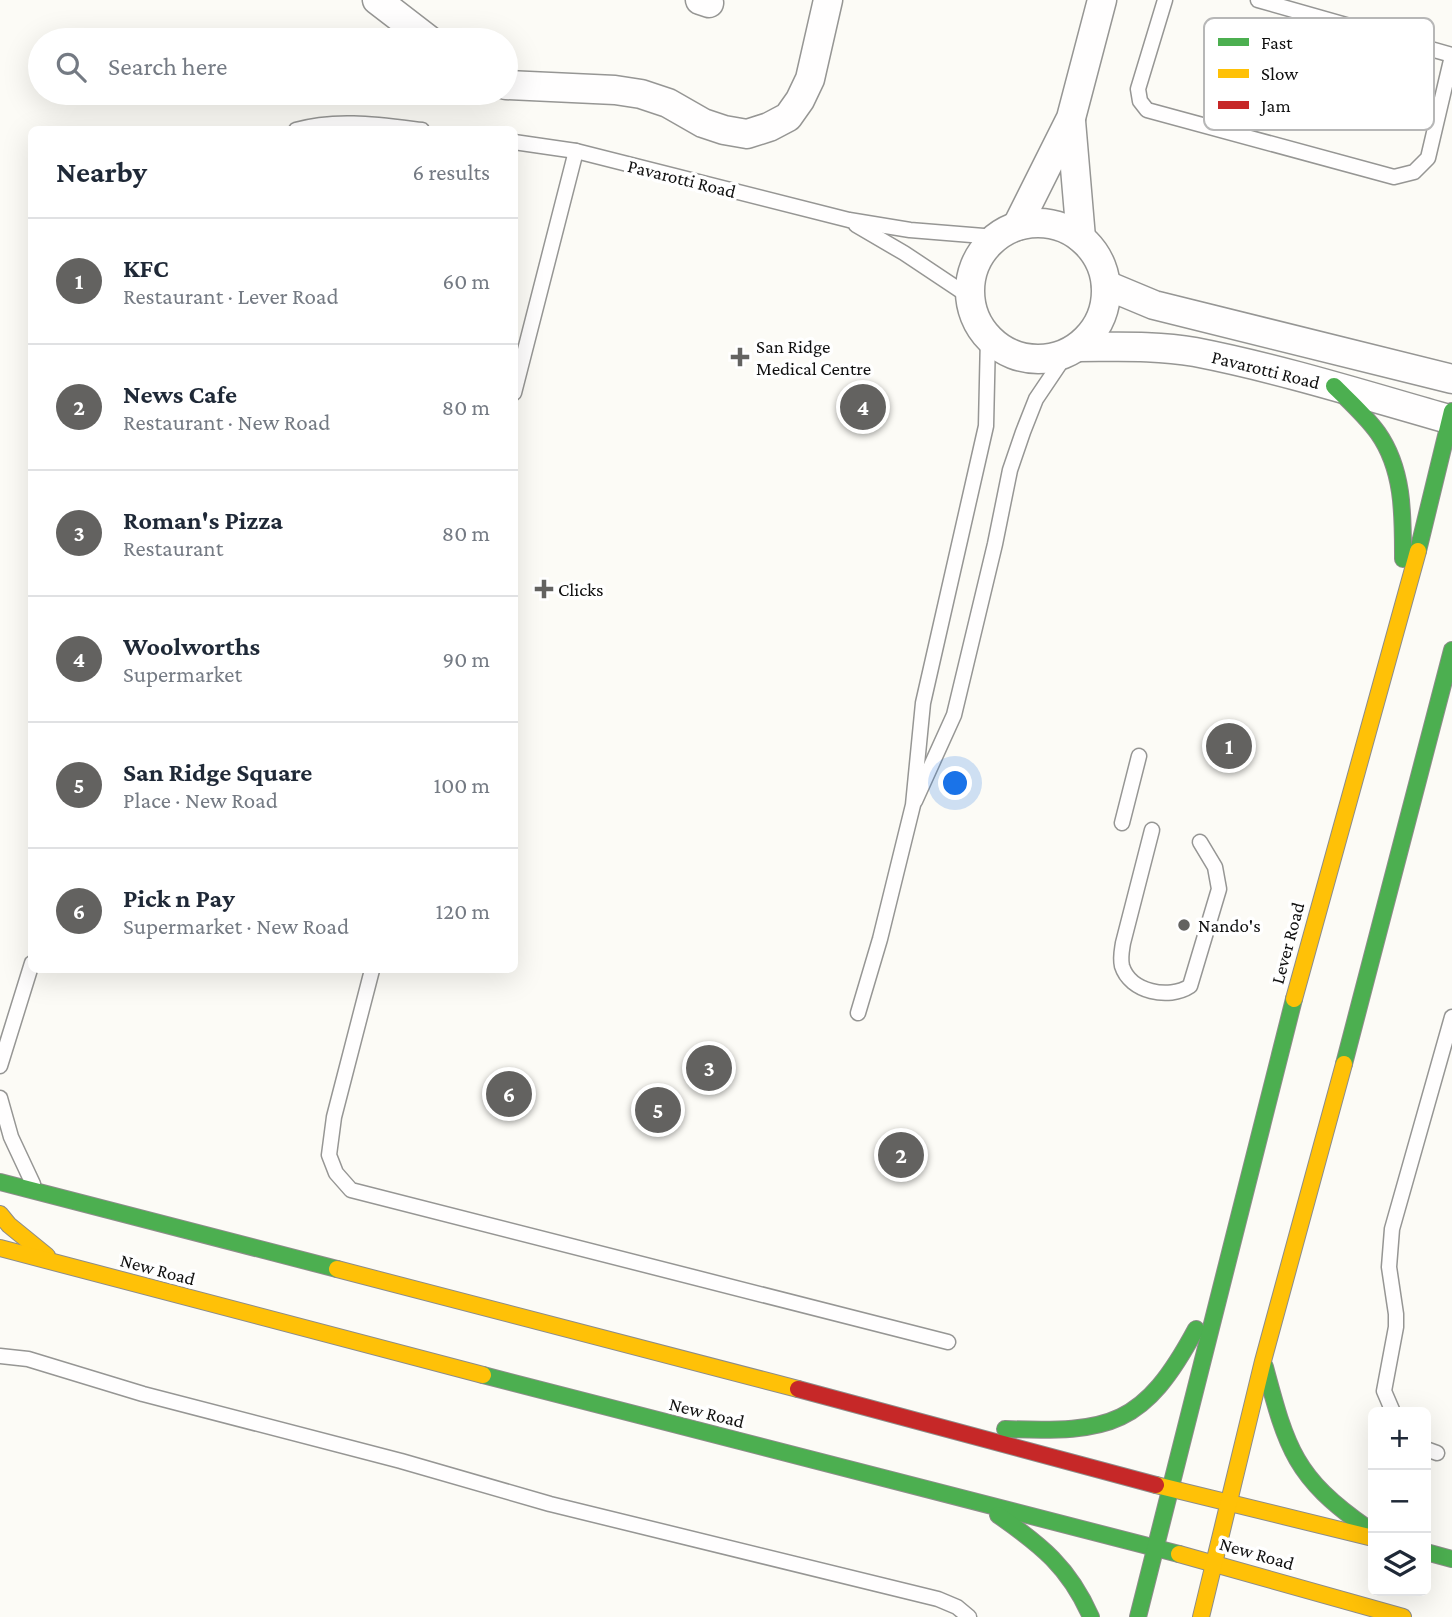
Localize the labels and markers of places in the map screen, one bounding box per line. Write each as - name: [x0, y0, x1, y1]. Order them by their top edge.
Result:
- place label: San Ridge Medical Centre: [756, 336, 871, 379]
- marker: San Ridge Medical Centre: [730, 347, 750, 367]
- pin: 4: [840, 381, 886, 433]
- place label: Clicks: [558, 579, 603, 600]
- marker: Clicks: [536, 581, 552, 597]
- pin: 1: [1206, 720, 1252, 772]
- place label: Nando's: [1198, 915, 1261, 936]
- marker: Nando's: [1176, 917, 1192, 933]
- pin: 3: [686, 1042, 732, 1094]
- pin: 6: [486, 1068, 532, 1120]
- pin: 5: [635, 1084, 681, 1136]
- pin: 2: [878, 1129, 924, 1181]

